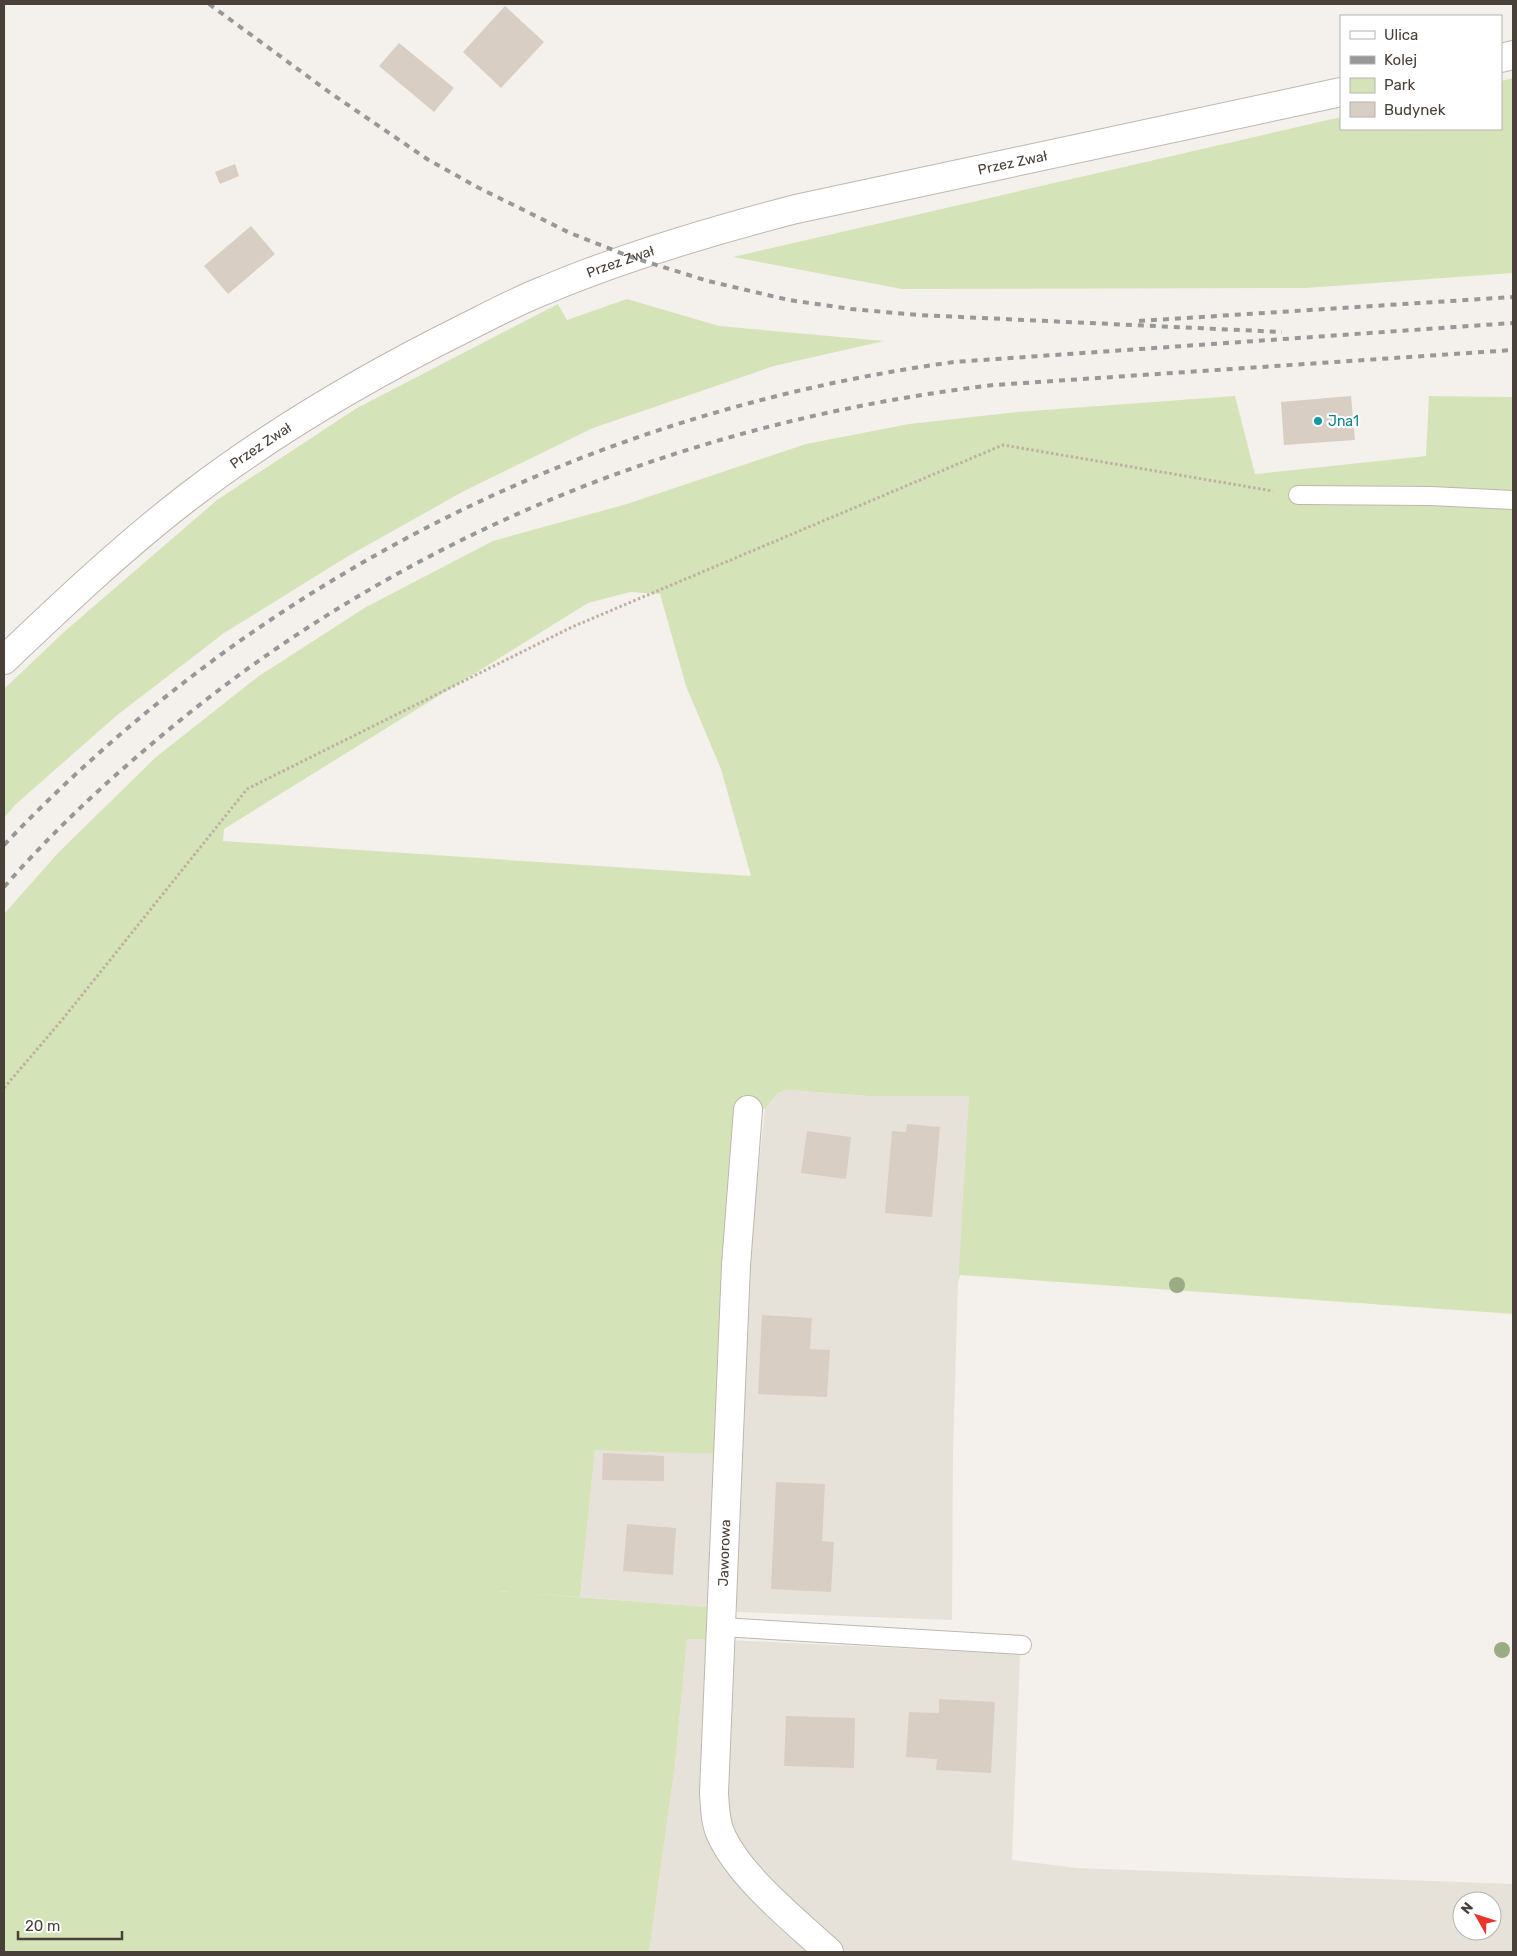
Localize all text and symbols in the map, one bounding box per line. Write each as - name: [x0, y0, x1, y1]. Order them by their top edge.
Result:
- legend: [1340, 15, 1502, 130]
- text: Ulica: [1384, 26, 1418, 44]
- text: Kolej: [1384, 51, 1417, 69]
- text: Park: [1384, 76, 1415, 94]
- text: Budynek: [1384, 101, 1446, 119]
- street label: Przez Zwał: [976, 147, 1049, 179]
- street label: Przez Zwał: [584, 242, 657, 282]
- place label: Jna1: [1328, 413, 1359, 430]
- marker: Jna1: [1312, 415, 1324, 427]
- street label: Przez Zwał: [227, 419, 295, 472]
- street label: Jaworowa: [715, 1519, 734, 1587]
- north arrow: [1452, 1891, 1502, 1941]
- text: N: [1458, 1899, 1477, 1917]
- scale bar: [18, 1908, 121, 1940]
- text: 20 m: [25, 1917, 60, 1935]

